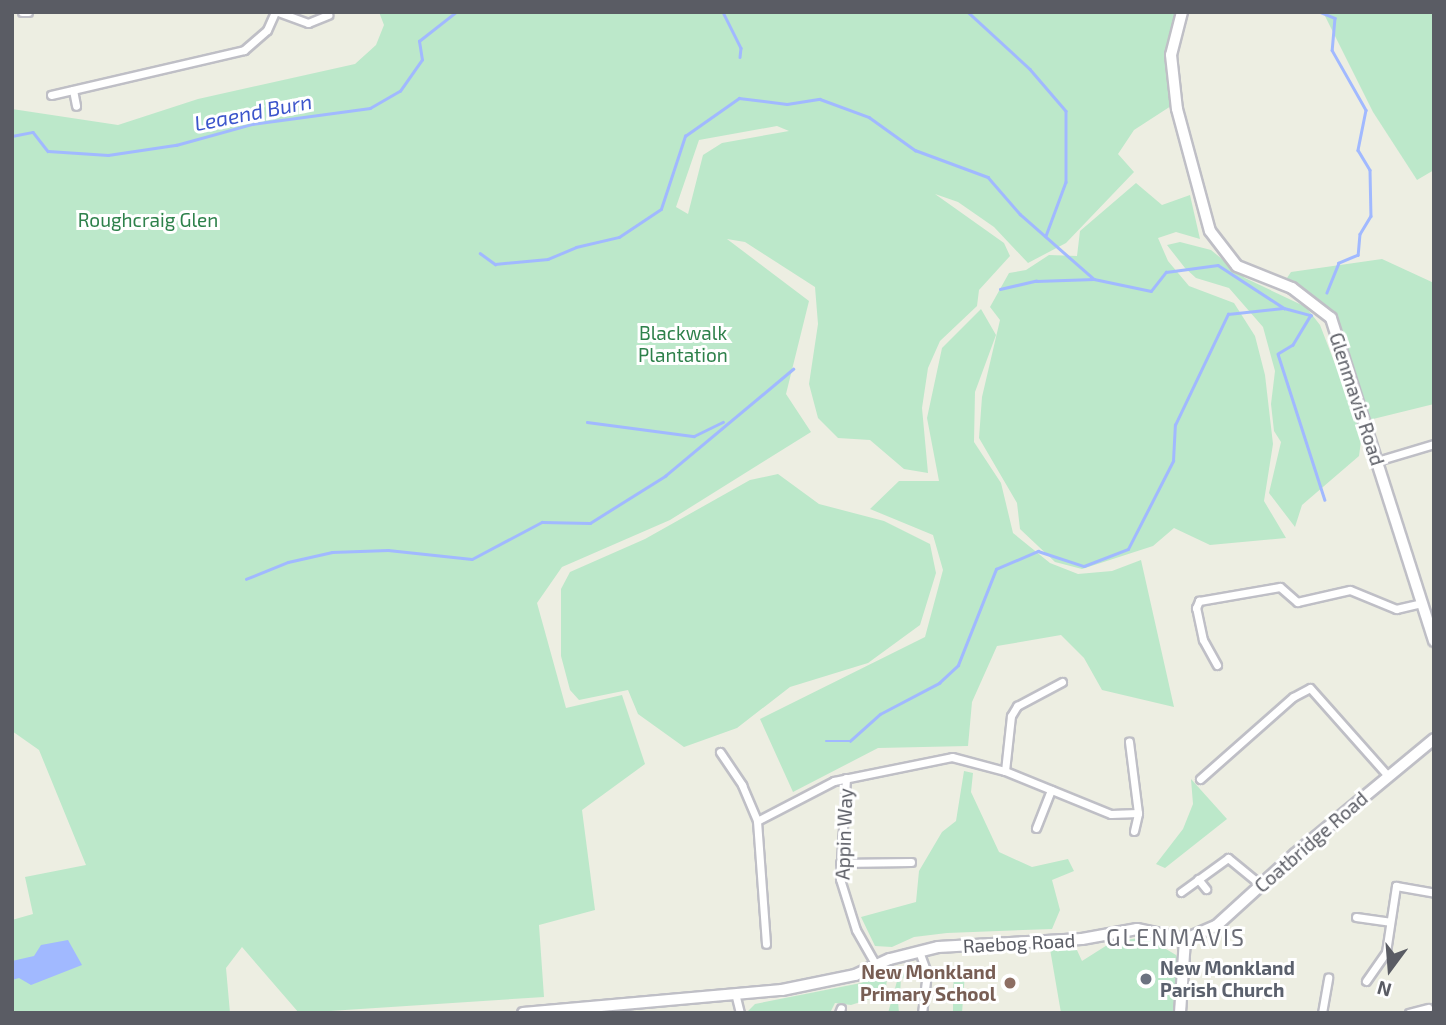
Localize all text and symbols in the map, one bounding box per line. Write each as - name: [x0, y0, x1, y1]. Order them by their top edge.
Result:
- water label: Leaend Burn: [192, 88, 314, 136]
- park label: Roughcraig Glen: [78, 209, 218, 231]
- park label: Blackwalk Plantation: [638, 322, 728, 366]
- street label: Glenmavis Road: [1325, 330, 1389, 468]
- street label: Coatbridge Road: [1250, 787, 1372, 897]
- street label: Appin Way: [831, 788, 857, 880]
- district label: GLENMAVIS: [1107, 923, 1245, 951]
- street label: Raebog Road: [962, 929, 1076, 957]
- north arrow: [1355, 934, 1425, 1004]
- place label: New Monkland Parish Church: [1160, 957, 1295, 1001]
- place label: New Monkland Primary School: [859, 961, 996, 1005]
- marker: New Monkland Parish Church: [1138, 971, 1154, 987]
- marker: New Monkland Primary School: [1002, 975, 1018, 991]
- text: N: [1374, 977, 1394, 1003]

